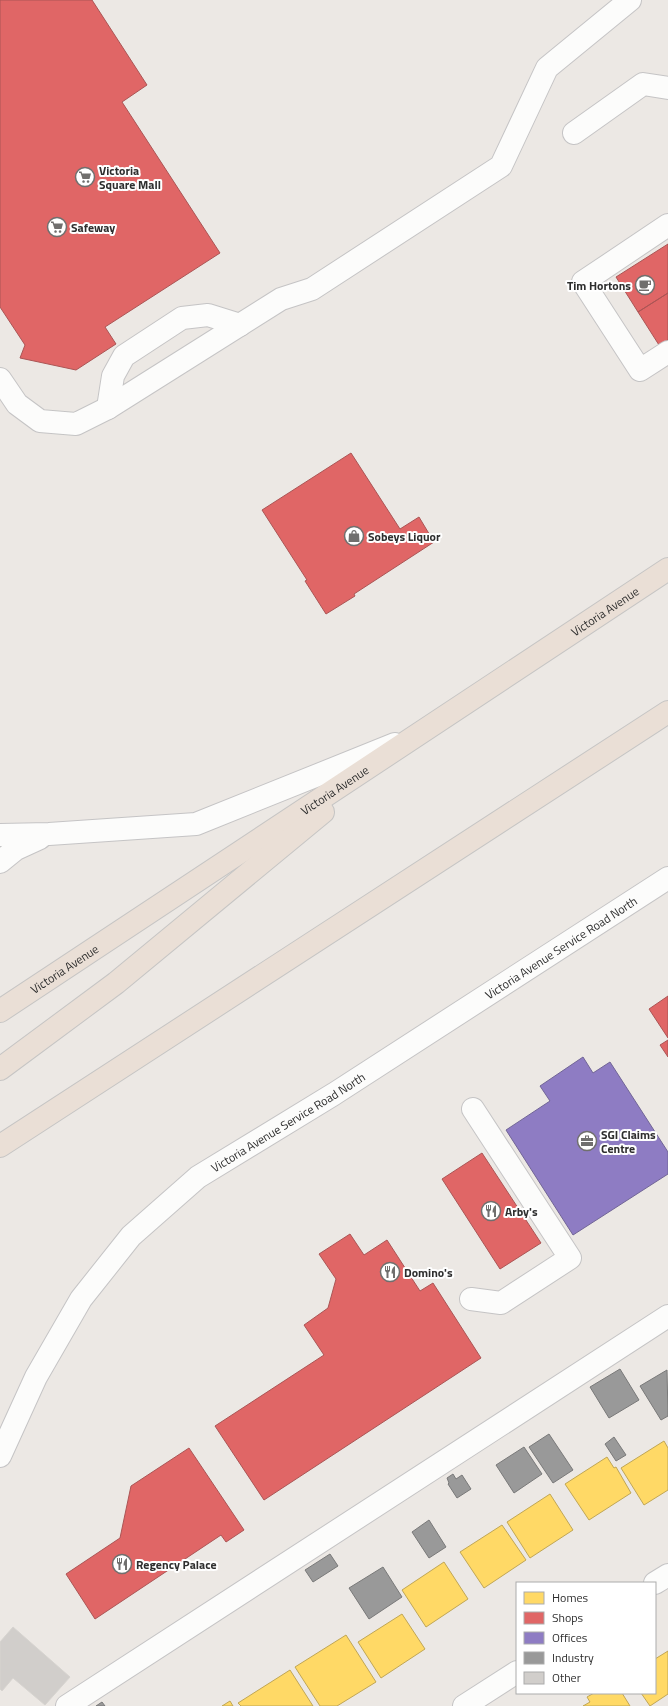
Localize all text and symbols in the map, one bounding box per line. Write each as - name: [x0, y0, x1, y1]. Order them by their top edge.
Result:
- place label: Victoria Square Mall: [99, 161, 161, 194]
- supermarket icon: Victoria Square Mall: [74, 166, 96, 188]
- supermarket icon: Safeway: [46, 216, 68, 238]
- place label: Safeway: [71, 218, 115, 237]
- cafe icon: Tim Hortons: [634, 274, 656, 296]
- place label: Tim Hortons: [567, 276, 631, 295]
- shop icon: Sobeys Liquor: [343, 525, 365, 547]
- place label: Sobeys Liquor: [368, 527, 441, 546]
- street label: Victoria Avenue: [567, 581, 643, 640]
- street label: Victoria Avenue: [296, 760, 372, 819]
- street label: Victoria Avenue Service Road North: [481, 891, 641, 1004]
- street label: Victoria Avenue: [26, 939, 102, 998]
- street label: Victoria Avenue Service Road North: [207, 1067, 369, 1177]
- place label: SGI Claims Centre: [601, 1125, 656, 1158]
- office icon: SGI Claims Centre: [576, 1130, 598, 1152]
- restaurant icon: Arby's: [480, 1200, 502, 1222]
- place label: Arby's: [505, 1202, 538, 1221]
- restaurant icon: Domino's: [379, 1261, 401, 1283]
- place label: Domino's: [404, 1263, 453, 1282]
- restaurant icon: Regency Palace: [111, 1553, 133, 1575]
- place label: Regency Palace: [136, 1555, 217, 1574]
- legend: [516, 1582, 656, 1694]
- text: Homes: [552, 1588, 588, 1607]
- text: Shops: [552, 1608, 584, 1627]
- text: Offices: [552, 1628, 588, 1647]
- text: Industry: [552, 1648, 594, 1667]
- text: Other: [552, 1668, 581, 1687]

